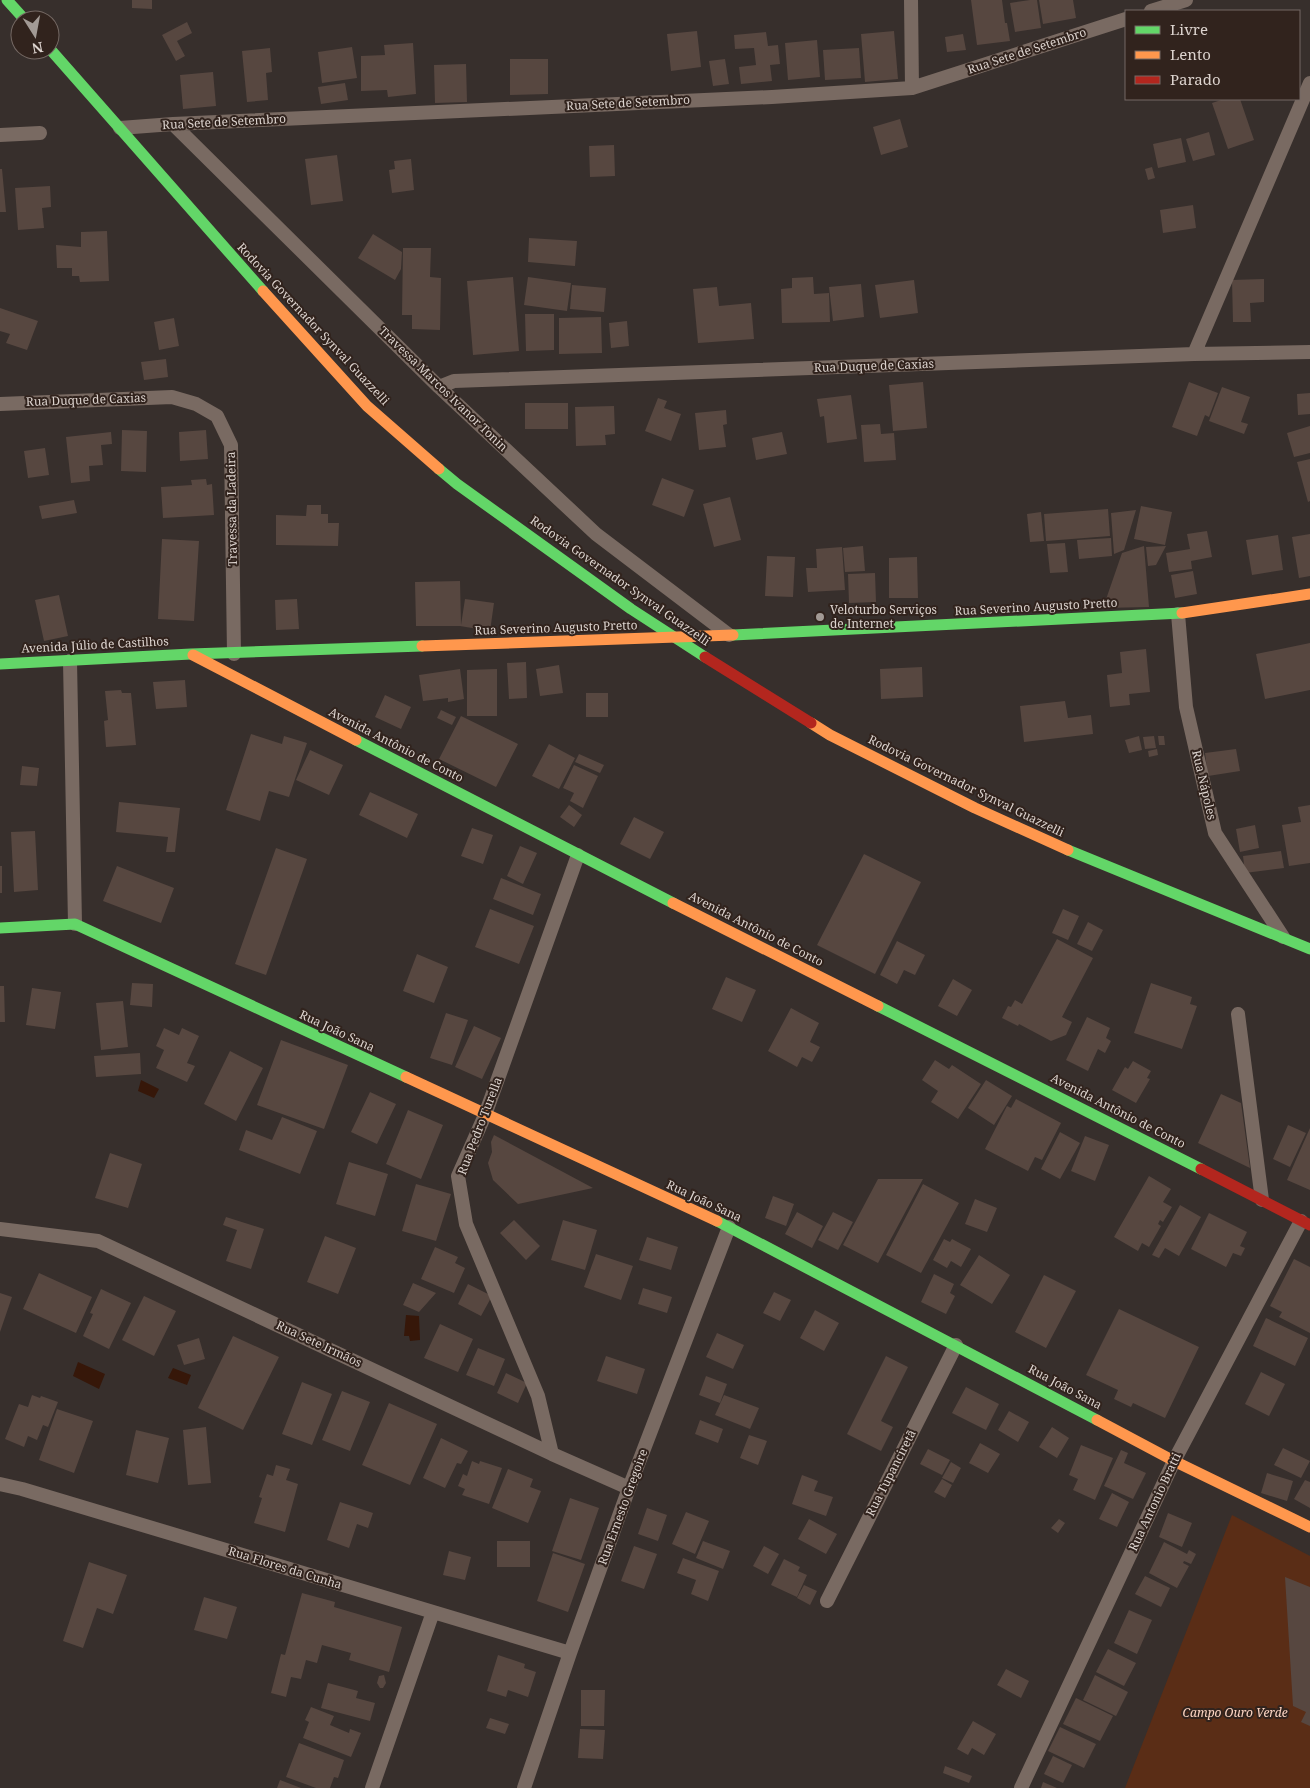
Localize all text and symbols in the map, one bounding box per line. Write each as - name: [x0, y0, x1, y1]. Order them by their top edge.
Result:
- north arrow: [10, 10, 60, 60]
- legend: [1125, 10, 1300, 100]
- text: Livre: [1170, 19, 1208, 39]
- street label: Rua Sete de Setembro: [965, 23, 1088, 78]
- text: N: [30, 38, 45, 59]
- text: Lento: [1170, 44, 1211, 64]
- text: Parado: [1170, 69, 1221, 89]
- street label: Rua Sete de Setembro: [566, 91, 690, 114]
- street label: Rua Sete de Setembro: [162, 110, 286, 133]
- street label: Rodovia Governador Synval Guazzelli: [233, 239, 393, 409]
- street label: Travessa Marcos Ivanor Tonin: [375, 322, 512, 455]
- street label: Rua Duque de Caxias: [814, 355, 934, 376]
- street label: Rua Duque de Caxias: [26, 389, 146, 410]
- street label: Travessa da Ladeira: [222, 451, 241, 567]
- street label: Rodovia Governador Synval Guazzelli: [527, 512, 714, 650]
- street label: Rua Severino Augusto Pretto: [954, 594, 1118, 619]
- place label: Veloturbo Serviços de Internet: [830, 601, 937, 632]
- marker: Veloturbo Serviços de Internet: [814, 611, 826, 623]
- street label: Rua Severino Augusto Pretto: [474, 616, 638, 639]
- street label: Avenida Júlio de Castilhos: [21, 632, 169, 657]
- street label: Avenida Antônio de Conto: [326, 703, 467, 786]
- street label: Rodovia Governador Synval Guazzelli: [865, 731, 1067, 841]
- street label: Rua Nápoles: [1188, 748, 1221, 821]
- street label: Avenida Antônio de Conto: [686, 887, 827, 970]
- street label: Rua João Sana: [297, 1006, 378, 1055]
- street label: Avenida Antônio de Conto: [1048, 1069, 1189, 1152]
- street label: Rua Pedro Turella: [453, 1074, 506, 1177]
- street label: Rua João Sana: [664, 1176, 745, 1225]
- street label: Rua Sete Irmãos: [274, 1316, 365, 1371]
- street label: Rua João Sana: [1025, 1360, 1105, 1413]
- street label: Rua Tupanciretã: [861, 1426, 920, 1519]
- street label: Rua Ernesto Gregoire: [594, 1446, 651, 1567]
- street label: Rua Antonio Bratti: [1124, 1450, 1185, 1554]
- street label: Rua Flores da Cunha: [226, 1542, 344, 1593]
- park label: Campo Ouro Verde: [1182, 1704, 1288, 1721]

